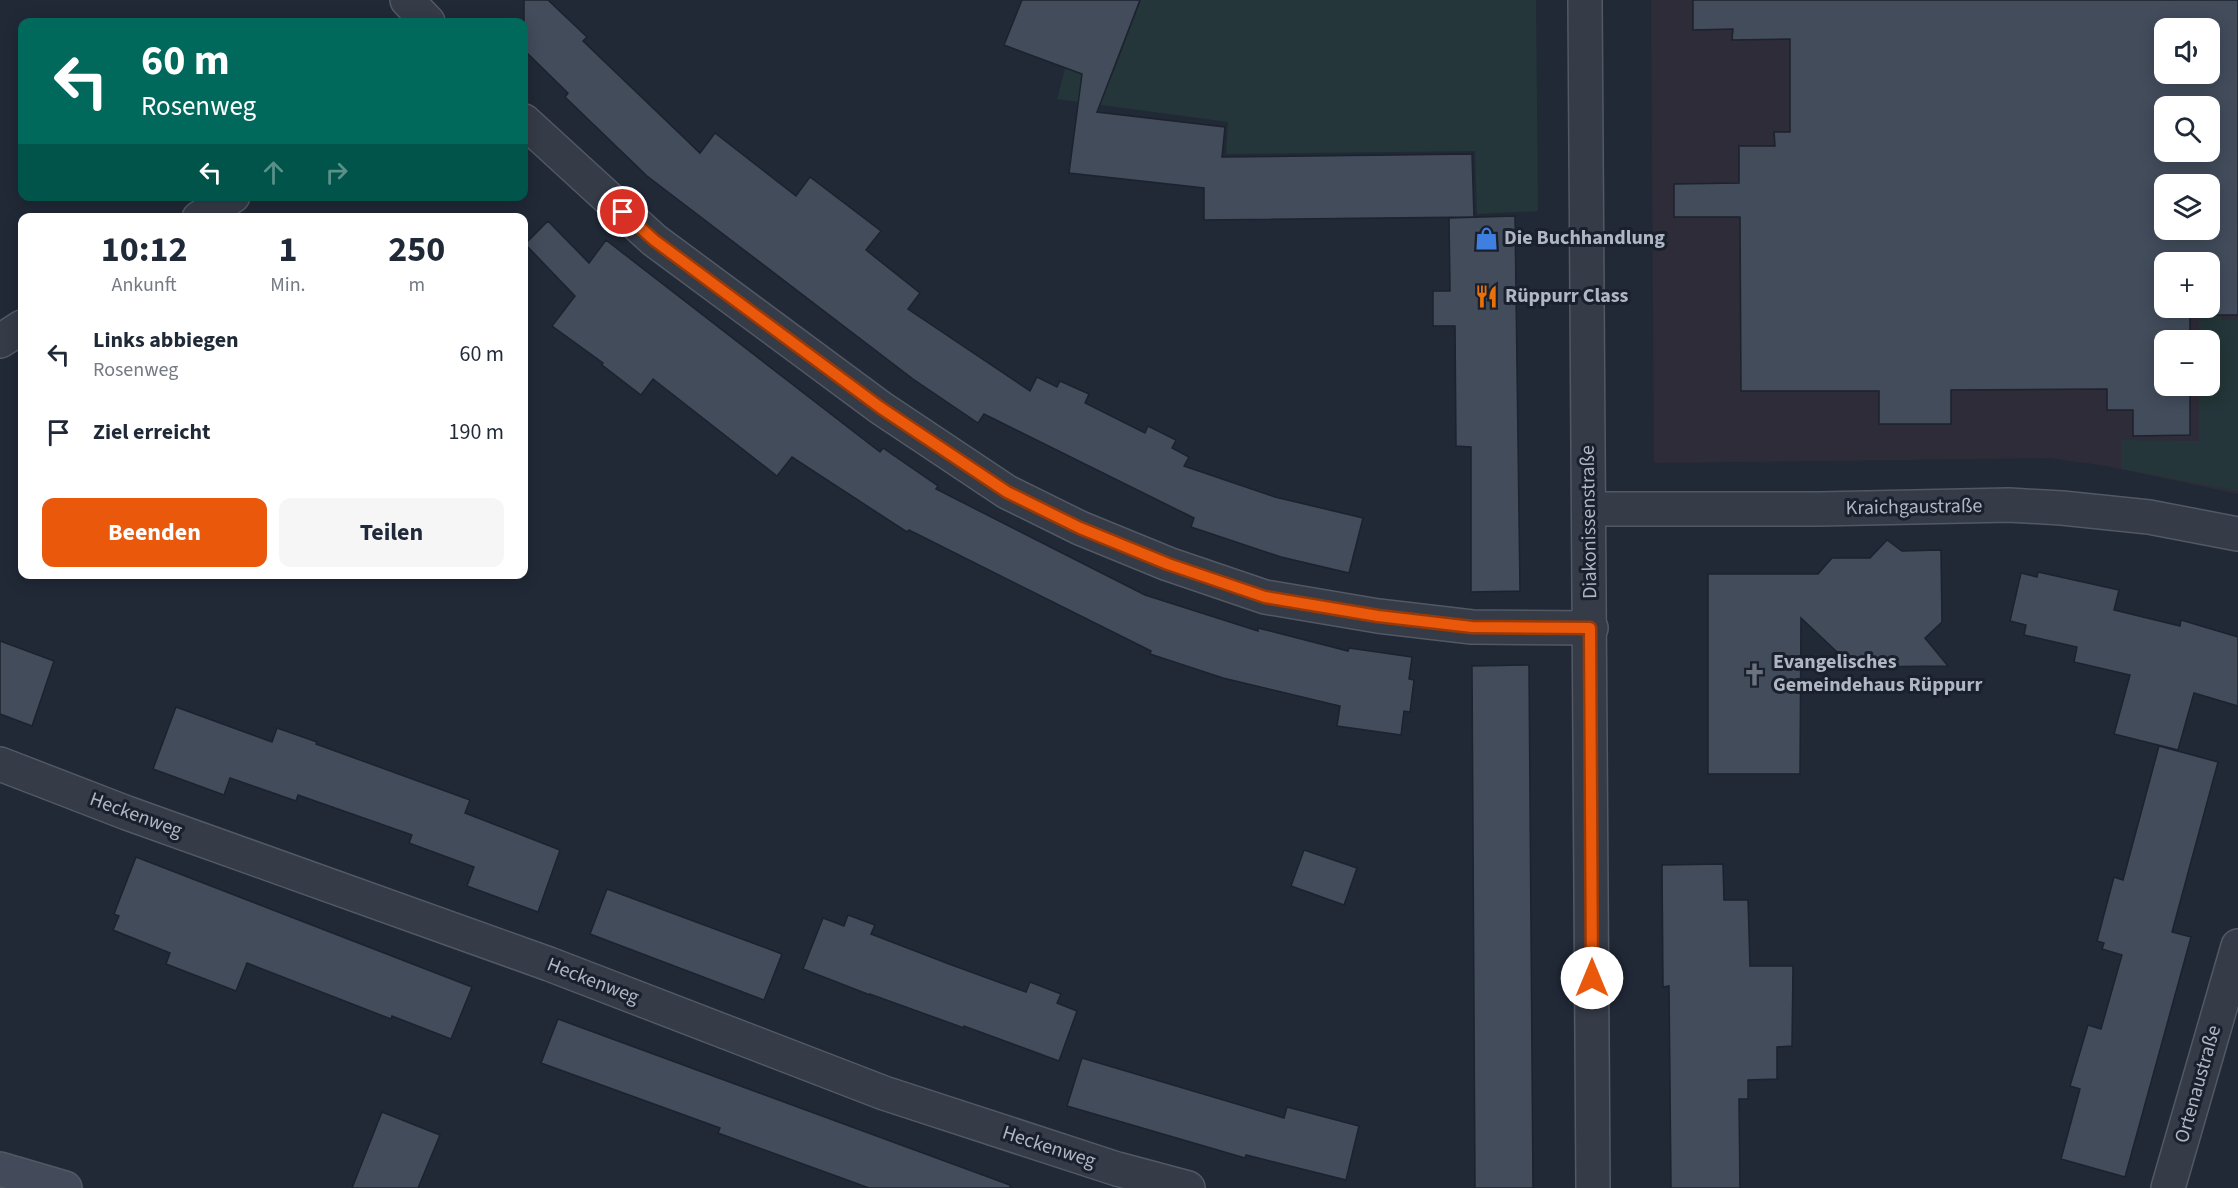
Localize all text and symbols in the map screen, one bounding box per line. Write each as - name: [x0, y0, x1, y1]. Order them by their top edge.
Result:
- map controls: [2154, 18, 2220, 396]
- button: sound: [2154, 18, 2220, 84]
- text: 60 m: [141, 31, 230, 91]
- icon: left: [42, 42, 120, 120]
- text: Rosenweg: [141, 87, 256, 126]
- button: search: [2154, 96, 2220, 162]
- icon: left: [194, 156, 227, 189]
- icon: ahead: [257, 156, 290, 189]
- icon: right: [320, 156, 353, 189]
- button: layers: [2154, 174, 2220, 240]
- pin: [597, 186, 648, 237]
- icon: arrive: [606, 195, 639, 228]
- text: 10:12: [101, 224, 188, 275]
- text: 1: [278, 224, 297, 275]
- text: 250: [388, 224, 445, 275]
- place label: Die Buchhandlung: [1504, 224, 1665, 252]
- shop icon: Die Buchhandlung: [1473, 225, 1499, 251]
- button: +: [2154, 252, 2220, 318]
- text: Ankunft: [112, 271, 177, 299]
- text: Min.: [270, 271, 306, 299]
- text: m: [408, 271, 425, 299]
- place label: Rüppurr Class: [1505, 282, 1629, 310]
- restaurant icon: Rüppurr Class: [1474, 283, 1500, 309]
- text: Links abbiegen: [93, 324, 239, 356]
- button: −: [2154, 330, 2220, 396]
- icon: left: [42, 338, 75, 371]
- text: 60 m: [459, 338, 504, 370]
- text: Rosenweg: [93, 356, 178, 384]
- icon: arrive: [42, 416, 75, 449]
- text: Ziel erreicht: [93, 416, 211, 448]
- text: 190 m: [449, 416, 504, 448]
- street label: Diakonissenstraße: [1574, 445, 1604, 599]
- street label: Kraichgaustraße: [1846, 492, 1983, 522]
- button: Beenden: [42, 498, 267, 567]
- button: Teilen: [279, 498, 504, 567]
- place label: Evangelisches Gemeindehaus Rüppurr: [1773, 648, 1982, 699]
- church icon: Evangelisches Gemeindehaus Rüppurr: [1742, 661, 1768, 687]
- street label: Heckenweg: [86, 785, 186, 845]
- position arrow: [1560, 946, 1624, 1010]
- street label: Heckenweg: [543, 951, 643, 1011]
- street label: Ortenaustraße: [2168, 1022, 2228, 1146]
- street label: Heckenweg: [999, 1119, 1099, 1175]

